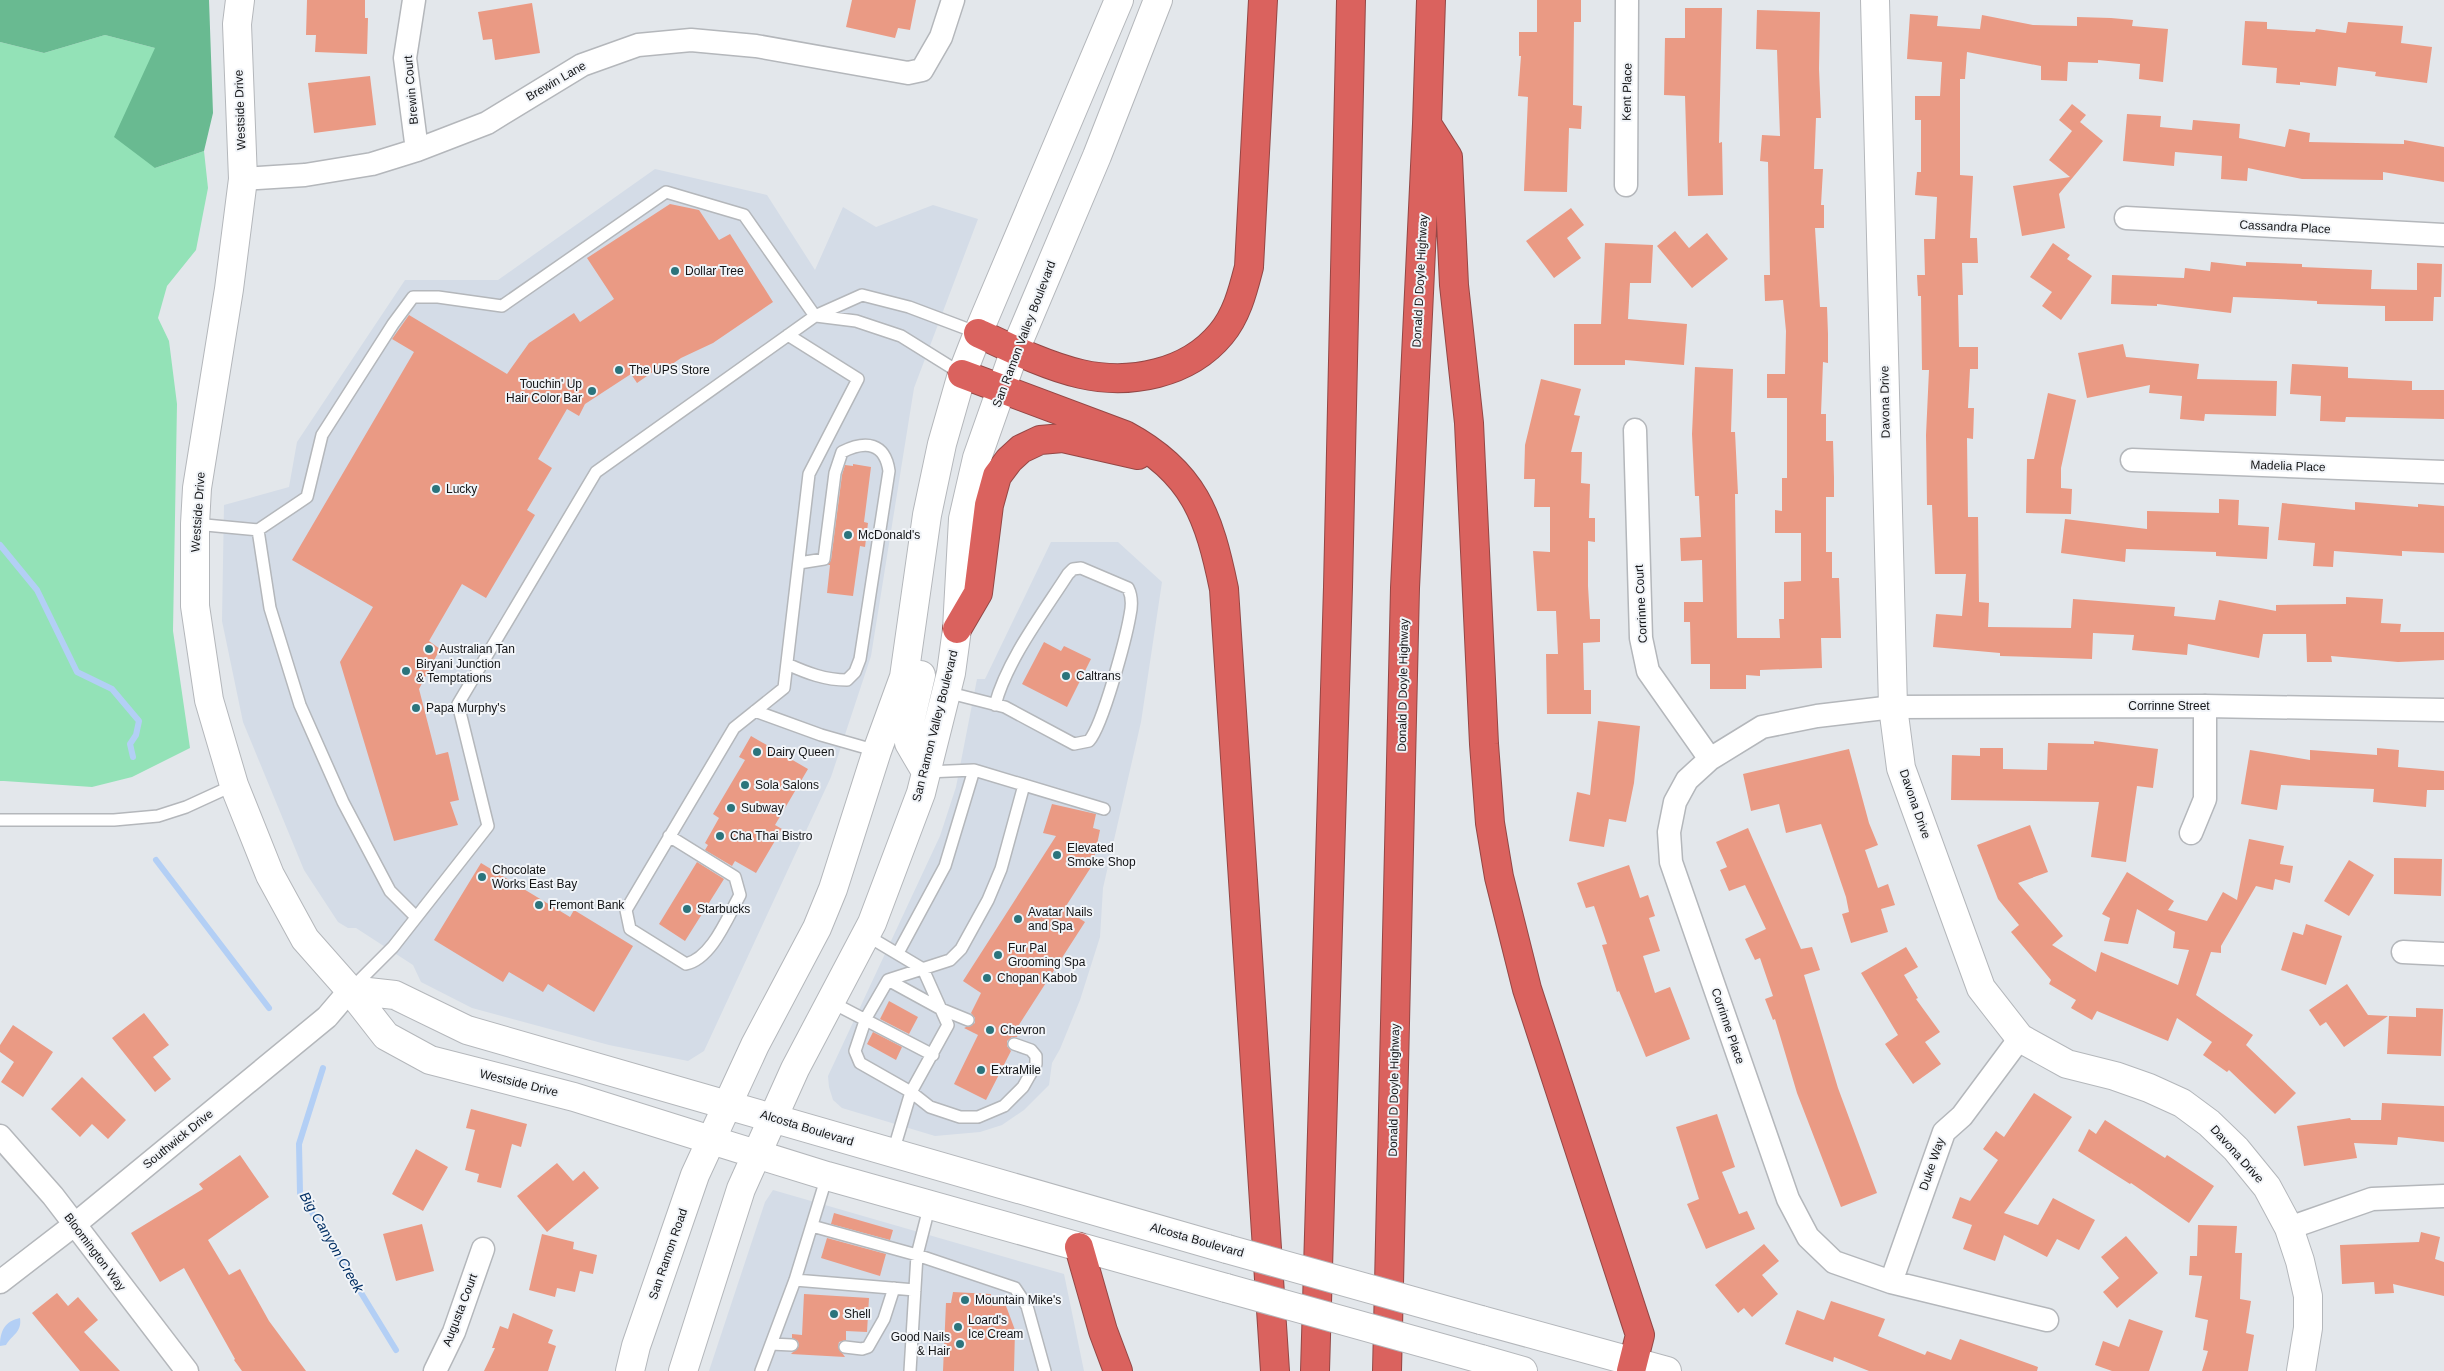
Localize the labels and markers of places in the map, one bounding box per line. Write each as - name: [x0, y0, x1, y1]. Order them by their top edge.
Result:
- place label: Dollar Tree: [685, 264, 744, 278]
- marker: Dollar Tree: [669, 265, 681, 277]
- place label: The UPS Store: [629, 363, 710, 377]
- marker: The UPS Store: [613, 364, 625, 376]
- place label: Touchin' Up Hair Color Bar: [506, 377, 582, 405]
- marker: Touchin' Up Hair Color Bar: [586, 385, 598, 397]
- place label: Lucky: [446, 482, 477, 496]
- marker: Lucky: [430, 483, 442, 495]
- place label: McDonald's: [858, 528, 920, 542]
- marker: McDonald's: [842, 529, 854, 541]
- place label: Australian Tan: [439, 642, 515, 656]
- marker: Australian Tan: [423, 643, 435, 655]
- place label: Biryani Junction & Temptations: [416, 657, 501, 685]
- marker: Biryani Junction & Temptations: [400, 665, 412, 677]
- place label: Caltrans: [1076, 669, 1121, 683]
- marker: Caltrans: [1060, 670, 1072, 682]
- place label: Papa Murphy's: [426, 701, 506, 715]
- marker: Papa Murphy's: [410, 702, 422, 714]
- place label: Dairy Queen: [767, 745, 834, 759]
- marker: Dairy Queen: [751, 746, 763, 758]
- place label: Sola Salons: [755, 778, 819, 792]
- marker: Sola Salons: [739, 779, 751, 791]
- place label: Subway: [741, 801, 784, 815]
- marker: Subway: [725, 802, 737, 814]
- place label: Cha Thai Bistro: [730, 829, 813, 843]
- marker: Cha Thai Bistro: [714, 830, 726, 842]
- place label: Elevated Smoke Shop: [1067, 841, 1136, 869]
- marker: Elevated Smoke Shop: [1051, 849, 1063, 861]
- place label: Chocolate Works East Bay: [492, 863, 577, 891]
- marker: Chocolate Works East Bay: [476, 871, 488, 883]
- place label: Fremont Bank: [549, 898, 625, 912]
- marker: Fremont Bank: [533, 899, 545, 911]
- place label: Starbucks: [697, 902, 750, 916]
- marker: Starbucks: [681, 903, 693, 915]
- place label: Avatar Nails and Spa: [1028, 905, 1092, 933]
- marker: Avatar Nails and Spa: [1012, 913, 1024, 925]
- place label: Fur Pal Grooming Spa: [1008, 941, 1086, 969]
- marker: Fur Pal Grooming Spa: [992, 949, 1004, 961]
- place label: Chopan Kabob: [997, 971, 1077, 985]
- marker: Chopan Kabob: [981, 972, 993, 984]
- place label: Chevron: [1000, 1023, 1045, 1037]
- marker: Chevron: [984, 1024, 996, 1036]
- place label: ExtraMile: [991, 1063, 1041, 1077]
- marker: ExtraMile: [975, 1064, 987, 1076]
- place label: Mountain Mike's: [975, 1293, 1061, 1307]
- marker: Mountain Mike's: [959, 1294, 971, 1306]
- place label: Shell: [844, 1307, 871, 1321]
- marker: Shell: [828, 1308, 840, 1320]
- place label: Loard's Ice Cream: [968, 1313, 1023, 1341]
- marker: Loard's Ice Cream: [952, 1321, 964, 1333]
- place label: Good Nails & Hair: [891, 1330, 950, 1358]
- marker: Good Nails & Hair: [954, 1338, 966, 1350]

